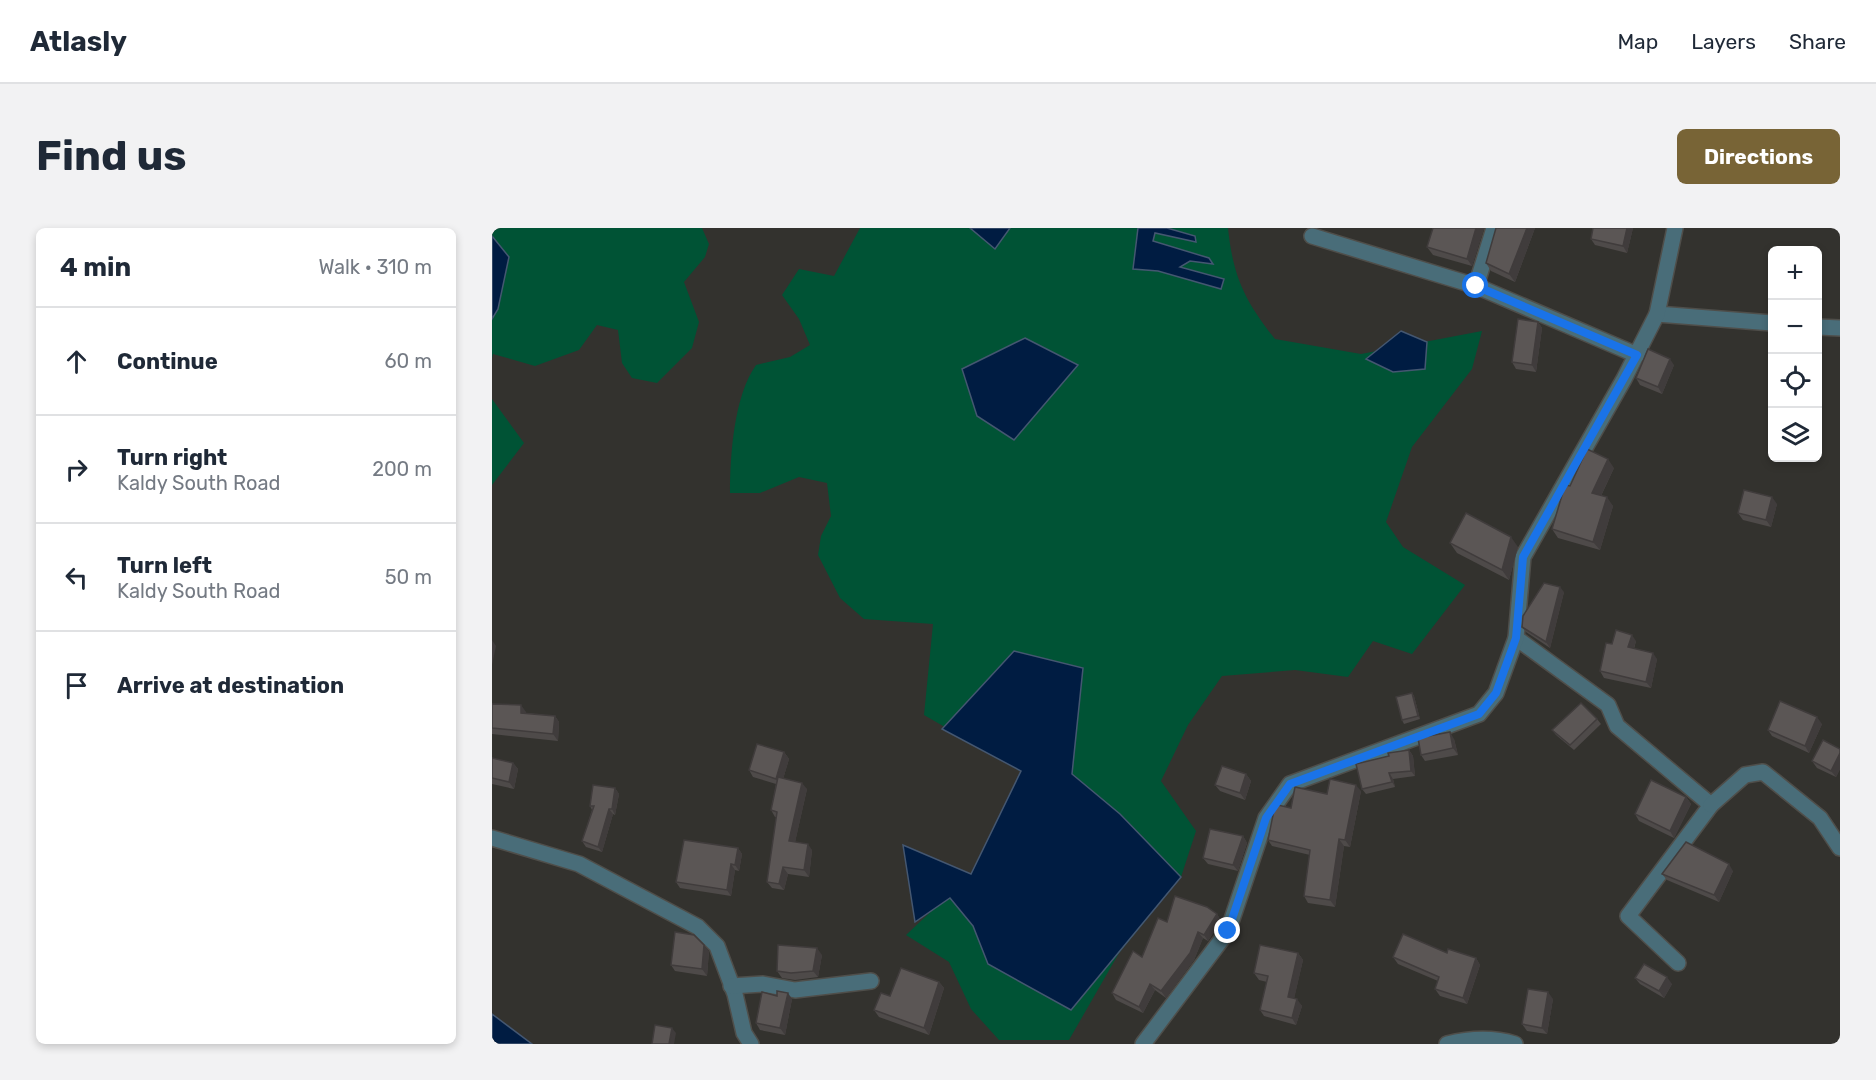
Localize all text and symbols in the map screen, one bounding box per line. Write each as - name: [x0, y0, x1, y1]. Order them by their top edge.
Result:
- text: Atlasly: [30, 25, 127, 58]
- text: Map: [1617, 29, 1658, 54]
- text: Layers: [1691, 29, 1756, 54]
- text: Share: [1789, 29, 1846, 54]
- button: Directions: [1677, 129, 1840, 184]
- text: Find us: [36, 131, 187, 181]
- map controls: [1768, 246, 1822, 462]
- button: +: [1768, 246, 1822, 300]
- text: 4 min: [60, 252, 131, 283]
- text: Walk · 310 m: [318, 255, 432, 279]
- route start: [1462, 272, 1488, 298]
- button: −: [1768, 300, 1822, 354]
- icon: ahead: [60, 345, 93, 378]
- text: Continue: [117, 348, 218, 375]
- text: 60 m: [385, 349, 432, 373]
- button: locate: [1768, 354, 1822, 408]
- button: layers: [1768, 408, 1822, 462]
- text: Turn right: [117, 444, 227, 471]
- icon: right: [60, 453, 93, 486]
- text: 200 m: [372, 457, 432, 481]
- text: Kaldy South Road: [117, 471, 280, 495]
- text: Turn left: [117, 552, 212, 579]
- icon: left: [60, 561, 93, 594]
- text: 50 m: [385, 565, 432, 589]
- text: Kaldy South Road: [117, 579, 280, 603]
- icon: arrive: [60, 669, 93, 702]
- text: Arrive at destination: [117, 672, 344, 699]
- route end: [1214, 917, 1240, 943]

